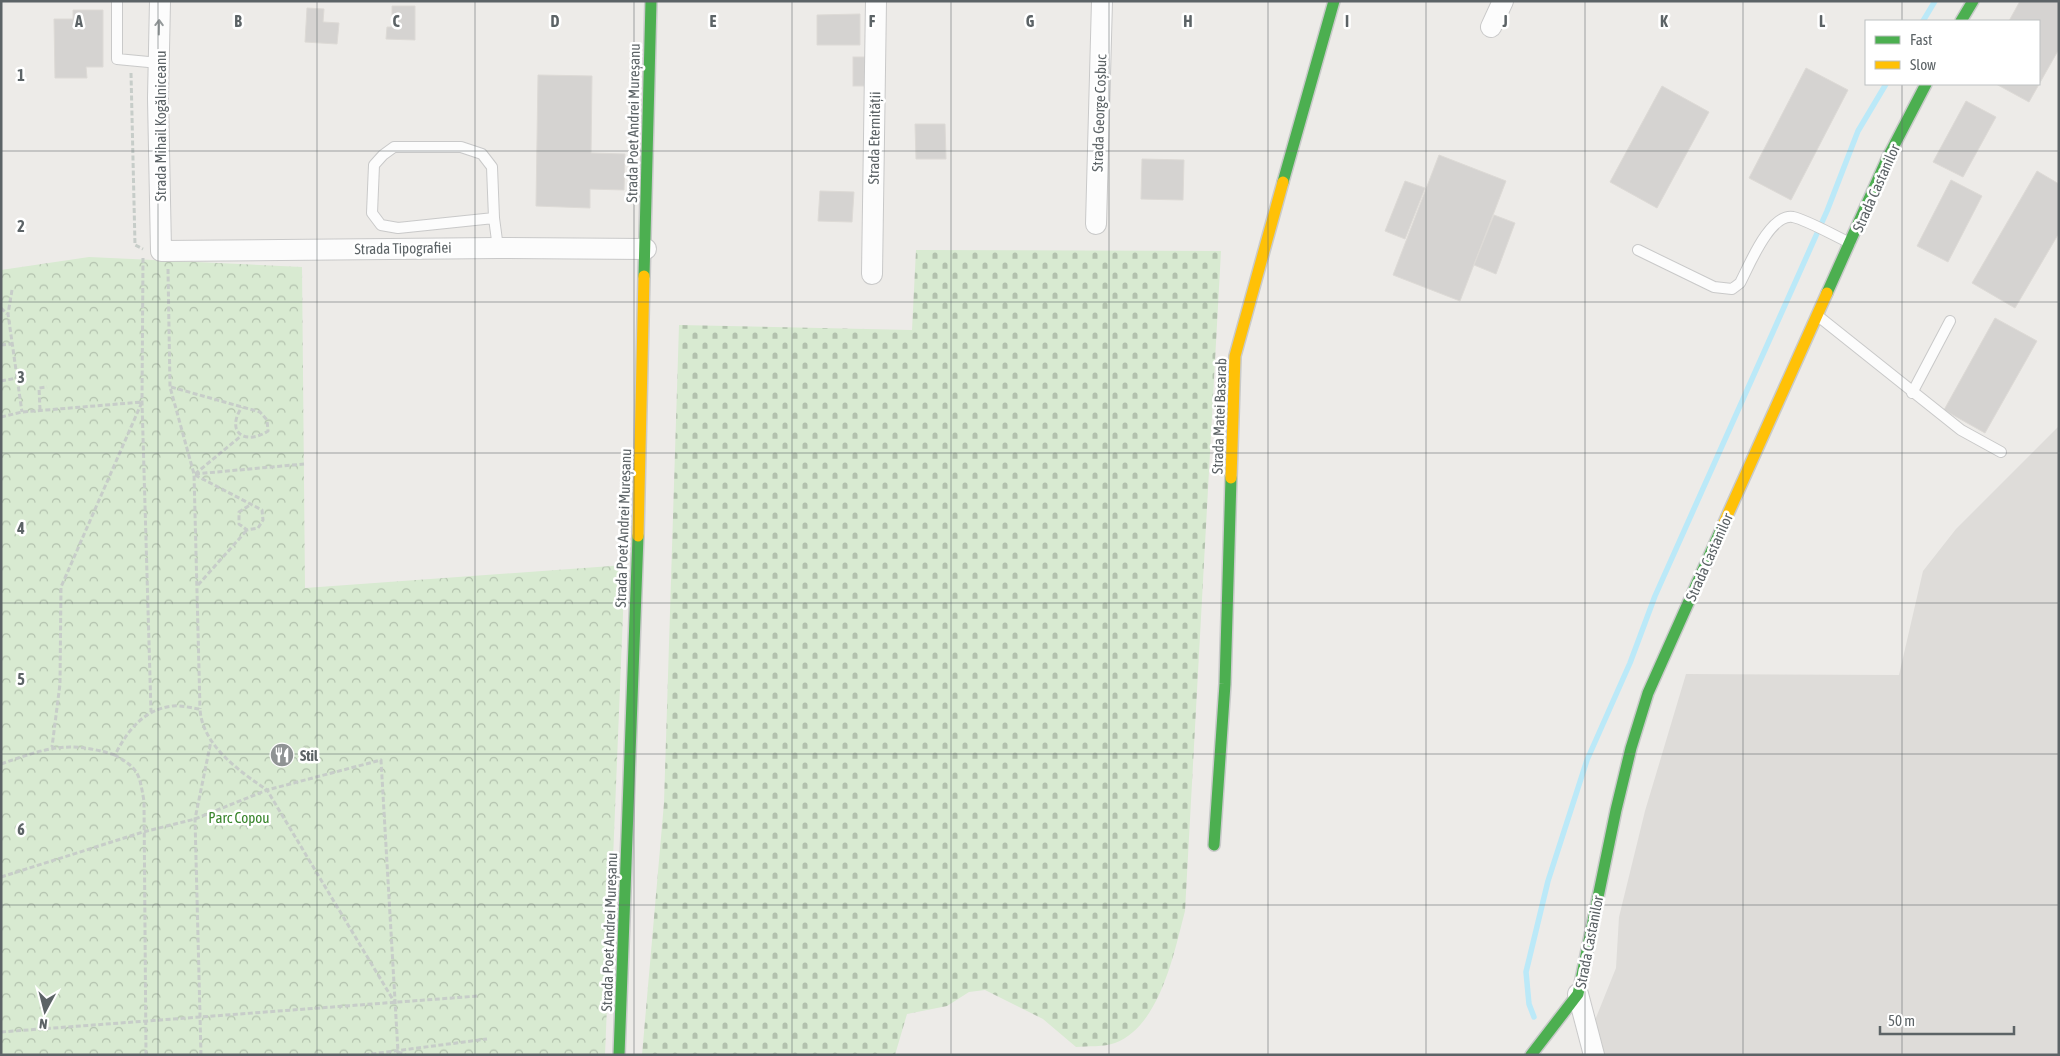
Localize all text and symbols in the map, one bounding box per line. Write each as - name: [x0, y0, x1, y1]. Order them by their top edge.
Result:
- text: A: [74, 12, 83, 30]
- text: B: [234, 12, 242, 30]
- text: C: [392, 12, 400, 30]
- text: D: [551, 12, 560, 30]
- text: E: [710, 12, 717, 30]
- text: F: [869, 12, 876, 30]
- text: G: [1026, 12, 1035, 30]
- text: H: [1183, 12, 1193, 30]
- text: I: [1345, 12, 1349, 30]
- text: J: [1501, 12, 1508, 30]
- text: K: [1660, 12, 1668, 30]
- text: L: [1819, 12, 1826, 30]
- one-way arrow: [155, 19, 164, 35]
- legend: [1865, 20, 2040, 85]
- text: Fast: [1910, 31, 1932, 48]
- street label: Strada Poet Andrei Mureșanu: [623, 43, 643, 203]
- street label: Strada Mihail Kogălniceanu: [152, 51, 169, 201]
- street label: Strada George Coșbuc: [1088, 54, 1110, 172]
- text: Slow: [1910, 56, 1936, 73]
- text: 1: [17, 66, 25, 84]
- street label: Strada Eternității: [865, 91, 883, 185]
- street label: Strada Castanilor: [1849, 141, 1903, 234]
- text: 2: [17, 217, 25, 235]
- street label: Strada Tipografiei: [354, 239, 452, 257]
- street label: Strada Matei Basarab: [1208, 358, 1230, 474]
- text: 3: [17, 368, 25, 386]
- street label: Strada Poet Andrei Mureșanu: [612, 448, 634, 608]
- street label: Strada Castanilor: [1682, 510, 1736, 603]
- text: 4: [16, 519, 25, 537]
- text: 5: [17, 670, 25, 688]
- restaurant icon: Stil: [269, 742, 295, 768]
- place label: Stil: [300, 747, 319, 764]
- park label: Parc Copou: [208, 809, 270, 826]
- text: 6: [17, 820, 25, 838]
- street label: Strada Poet Andrei Mureșanu: [598, 852, 620, 1012]
- street label: Strada Castanilor: [1572, 894, 1606, 990]
- north arrow: [20, 986, 70, 1036]
- scale bar: [1880, 1004, 2014, 1036]
- text: 50 m: [1888, 1012, 1915, 1029]
- text: N: [38, 1015, 48, 1032]

